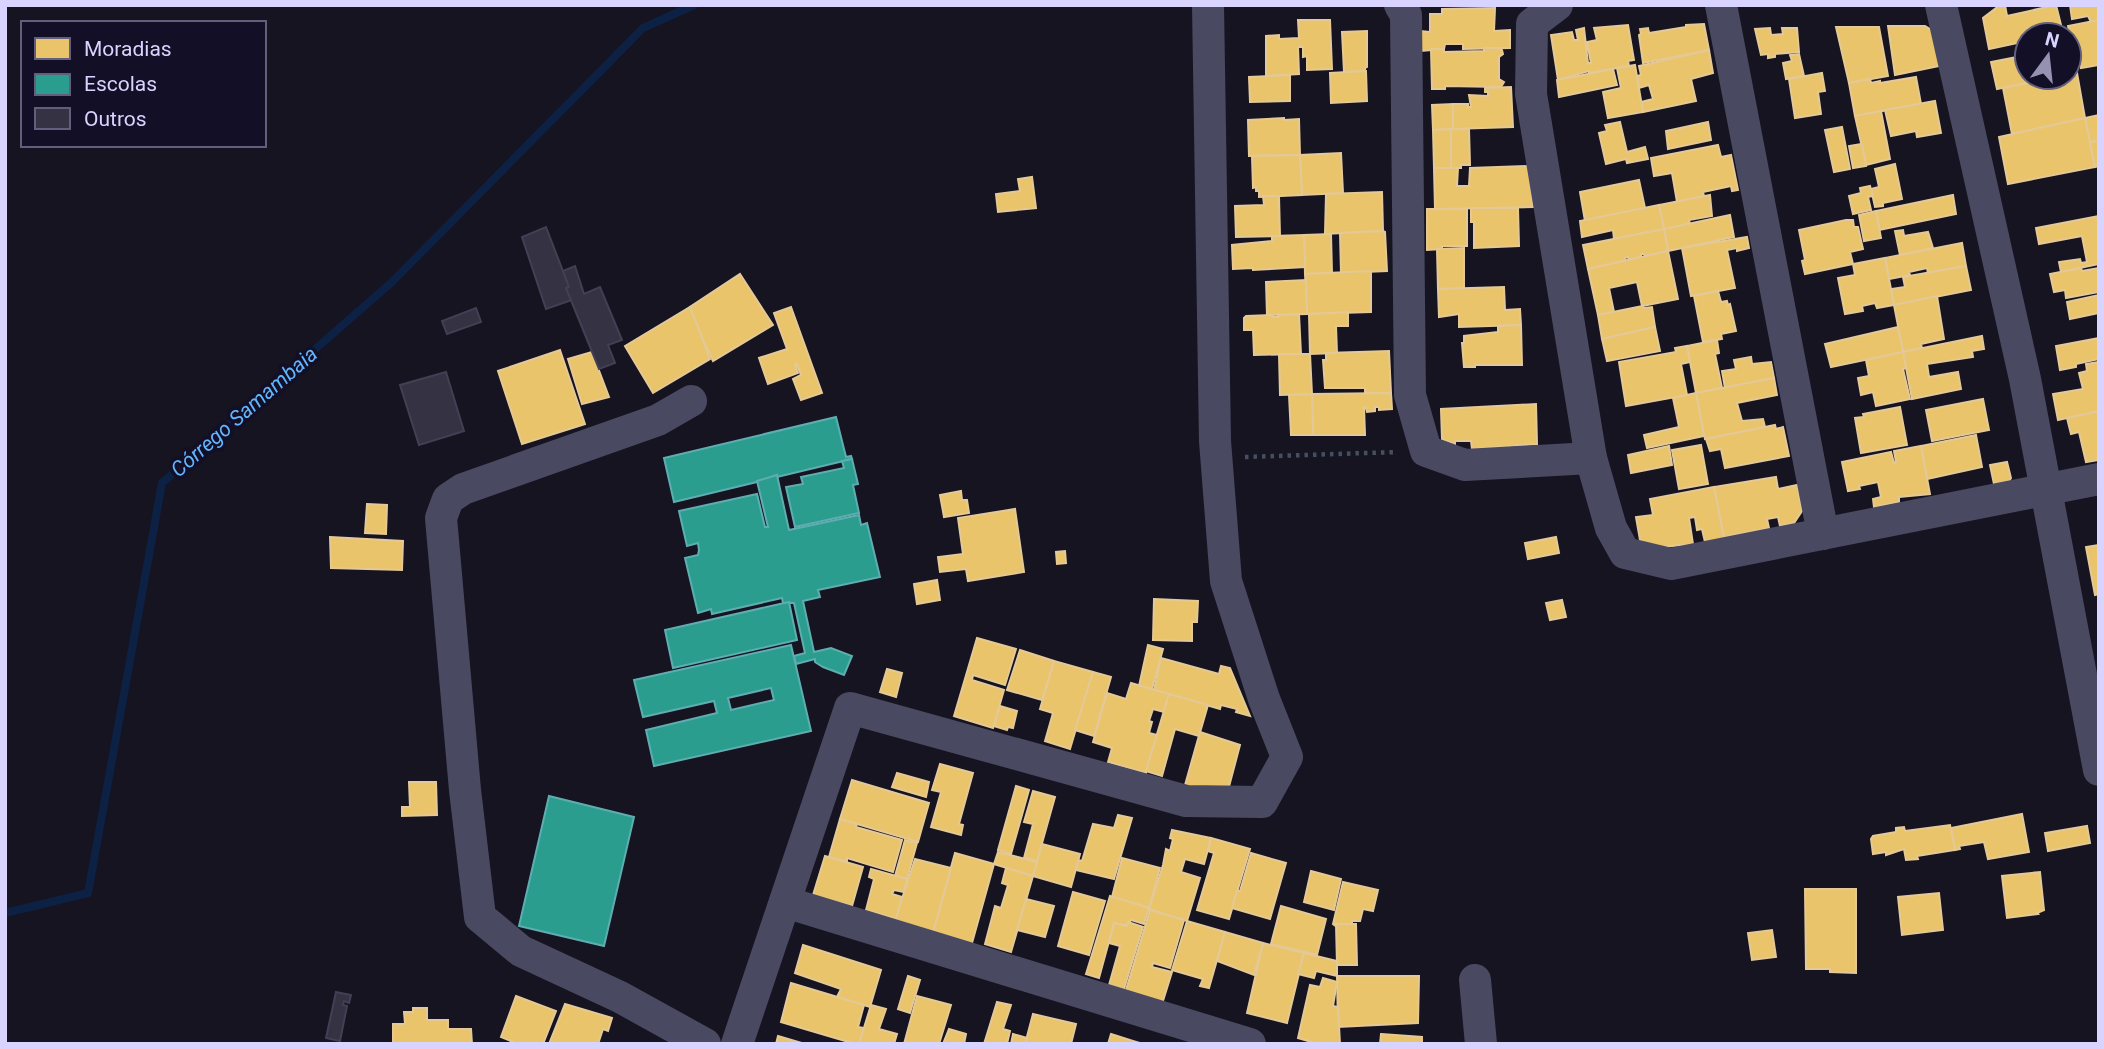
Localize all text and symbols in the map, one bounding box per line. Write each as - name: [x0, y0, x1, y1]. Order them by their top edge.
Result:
- legend: [21, 21, 266, 147]
- north arrow: [2013, 21, 2083, 91]
- text: N: [2043, 27, 2062, 53]
- text: Moradias: [84, 37, 172, 61]
- text: Escolas: [84, 72, 157, 96]
- text: Outros: [84, 107, 147, 131]
- water label: Córrego Samambaia: [166, 342, 322, 482]

